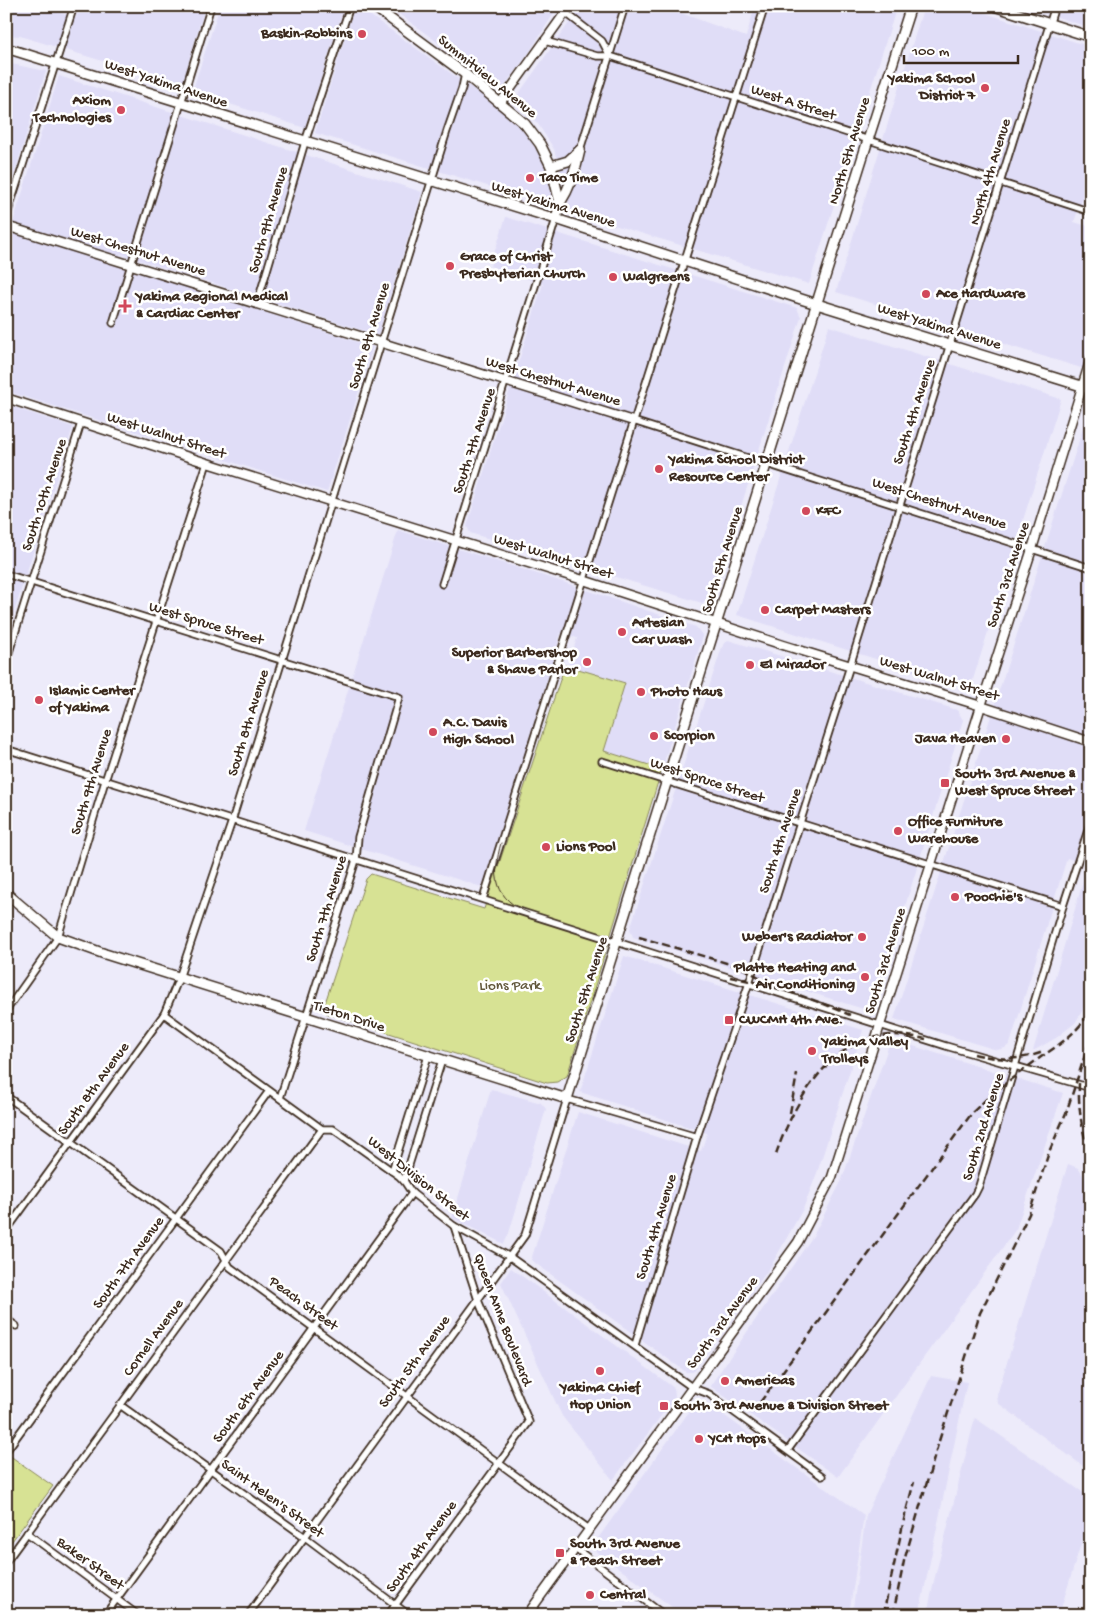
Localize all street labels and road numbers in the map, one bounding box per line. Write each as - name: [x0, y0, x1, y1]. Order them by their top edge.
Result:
- street label: Summitview Avenue: [434, 31, 540, 123]
- street label: West Yakima Avenue: [102, 56, 230, 113]
- street label: West A Street: [748, 81, 839, 126]
- street label: North 5th Avenue: [825, 95, 875, 207]
- street label: North 4th Avenue: [966, 116, 1016, 227]
- street label: South 9th Avenue: [245, 164, 293, 275]
- street label: West Yakima Avenue: [489, 178, 617, 232]
- street label: West Chestnut Avenue: [68, 223, 208, 281]
- street label: South 8th Avenue: [345, 280, 395, 392]
- street label: West Yakima Avenue: [875, 300, 1003, 354]
- street label: West Chestnut Avenue: [483, 353, 623, 411]
- street label: South 4th Avenue: [890, 357, 941, 467]
- street label: South 7th Avenue: [449, 386, 501, 496]
- street label: West Walnut Street: [104, 408, 229, 464]
- street label: South 10th Avenue: [18, 436, 72, 553]
- street label: West Chestnut Avenue: [870, 474, 1009, 534]
- street label: South 5th Avenue: [698, 504, 748, 615]
- street label: South 3rd Avenue: [983, 520, 1035, 630]
- street label: West Walnut Street: [491, 530, 617, 584]
- street label: West Spruce Street: [147, 598, 267, 651]
- street label: West Walnut Street: [877, 652, 1003, 706]
- street label: South 8th Avenue: [224, 667, 274, 779]
- street label: South 9th Avenue: [67, 727, 117, 837]
- street label: West Spruce Street: [648, 754, 768, 808]
- street label: South 4th Avenue: [756, 786, 807, 896]
- street label: South 7th Avenue: [302, 853, 352, 964]
- street label: South 3rd Avenue: [861, 905, 911, 1016]
- street label: South 5th Avenue: [561, 935, 613, 1045]
- street label: Tieton Drive: [310, 997, 387, 1037]
- street label: South 8th Avenue: [54, 1039, 134, 1139]
- street label: South 2nd Avenue: [959, 1071, 1009, 1183]
- street label: West Division Street: [363, 1132, 474, 1227]
- street label: South 4th Avenue: [632, 1172, 682, 1282]
- street label: South 7th Avenue: [89, 1213, 169, 1313]
- street label: Queen Anne Boulevard: [468, 1251, 536, 1390]
- street label: Peach Street: [264, 1272, 343, 1336]
- street label: South 3rd Avenue: [683, 1273, 763, 1373]
- street label: Cornell Avenue: [120, 1296, 188, 1380]
- street label: South 5th Avenue: [375, 1312, 455, 1412]
- street label: South 6th Avenue: [209, 1347, 289, 1447]
- street label: Saint Helen's Street: [217, 1456, 328, 1543]
- street label: South 4th Avenue: [383, 1497, 462, 1597]
- street label: Baker Street: [52, 1533, 129, 1596]

